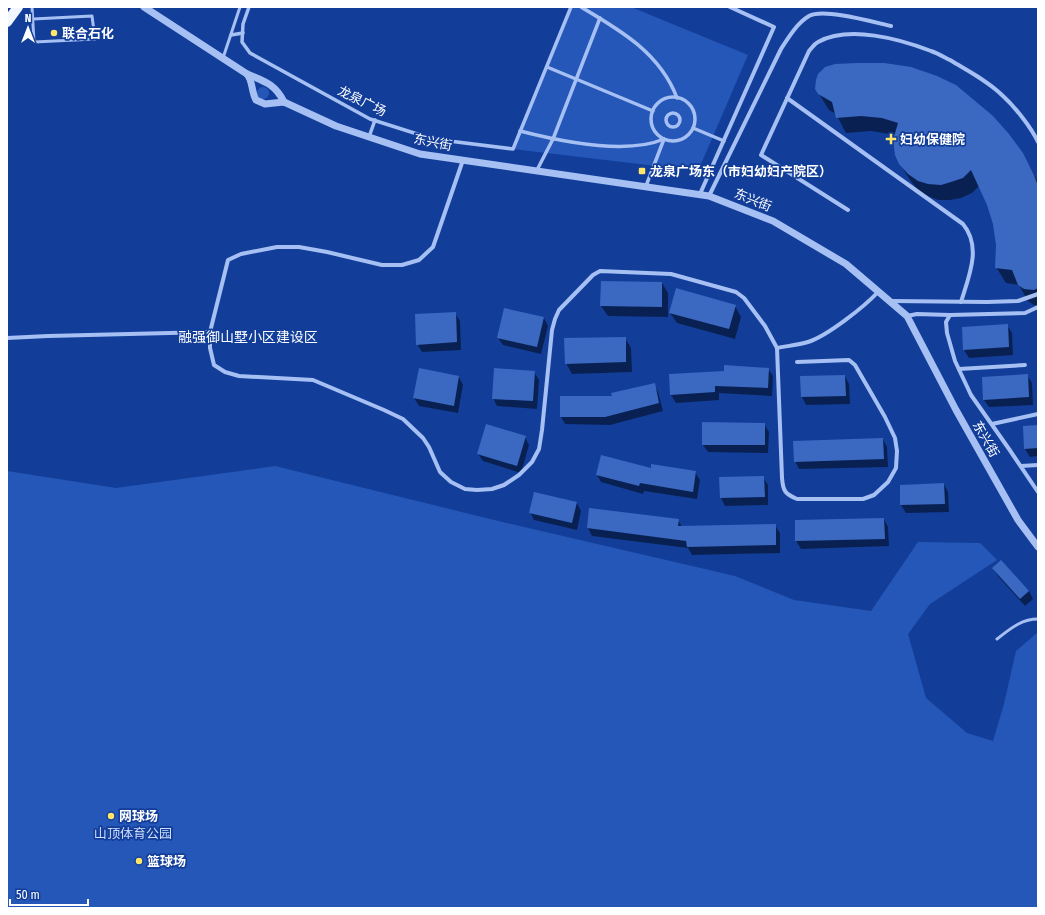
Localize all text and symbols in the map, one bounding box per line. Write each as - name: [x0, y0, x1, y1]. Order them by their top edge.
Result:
- north arrow: [8, 8, 48, 48]
- text: N: [25, 12, 31, 25]
- place label: 联合石化: [62, 26, 114, 41]
- marker: 联合石化: [49, 28, 59, 38]
- street label: 龙泉广场: [335, 83, 389, 119]
- street label: 东兴街: [412, 131, 454, 153]
- place label: 妇幼保健院: [900, 132, 965, 147]
- marker: 妇幼保健院: [885, 133, 897, 145]
- place label: 龙泉广场东（市妇幼妇产院区）: [650, 164, 832, 179]
- marker: 龙泉广场东（市妇幼妇产院区）: [637, 166, 647, 176]
- street label: 东兴街: [732, 186, 774, 214]
- district label: 融强御山墅小区建设区: [178, 329, 318, 346]
- street label: 东兴街: [970, 418, 1002, 460]
- place label: 网球场: [119, 809, 158, 824]
- marker: 网球场: [106, 811, 116, 821]
- park label: 山顶体育公园: [94, 826, 172, 841]
- place label: 篮球场: [147, 854, 186, 869]
- marker: 篮球场: [134, 856, 144, 866]
- scale bar: [10, 881, 88, 907]
- text: 50 m: [16, 888, 40, 902]

